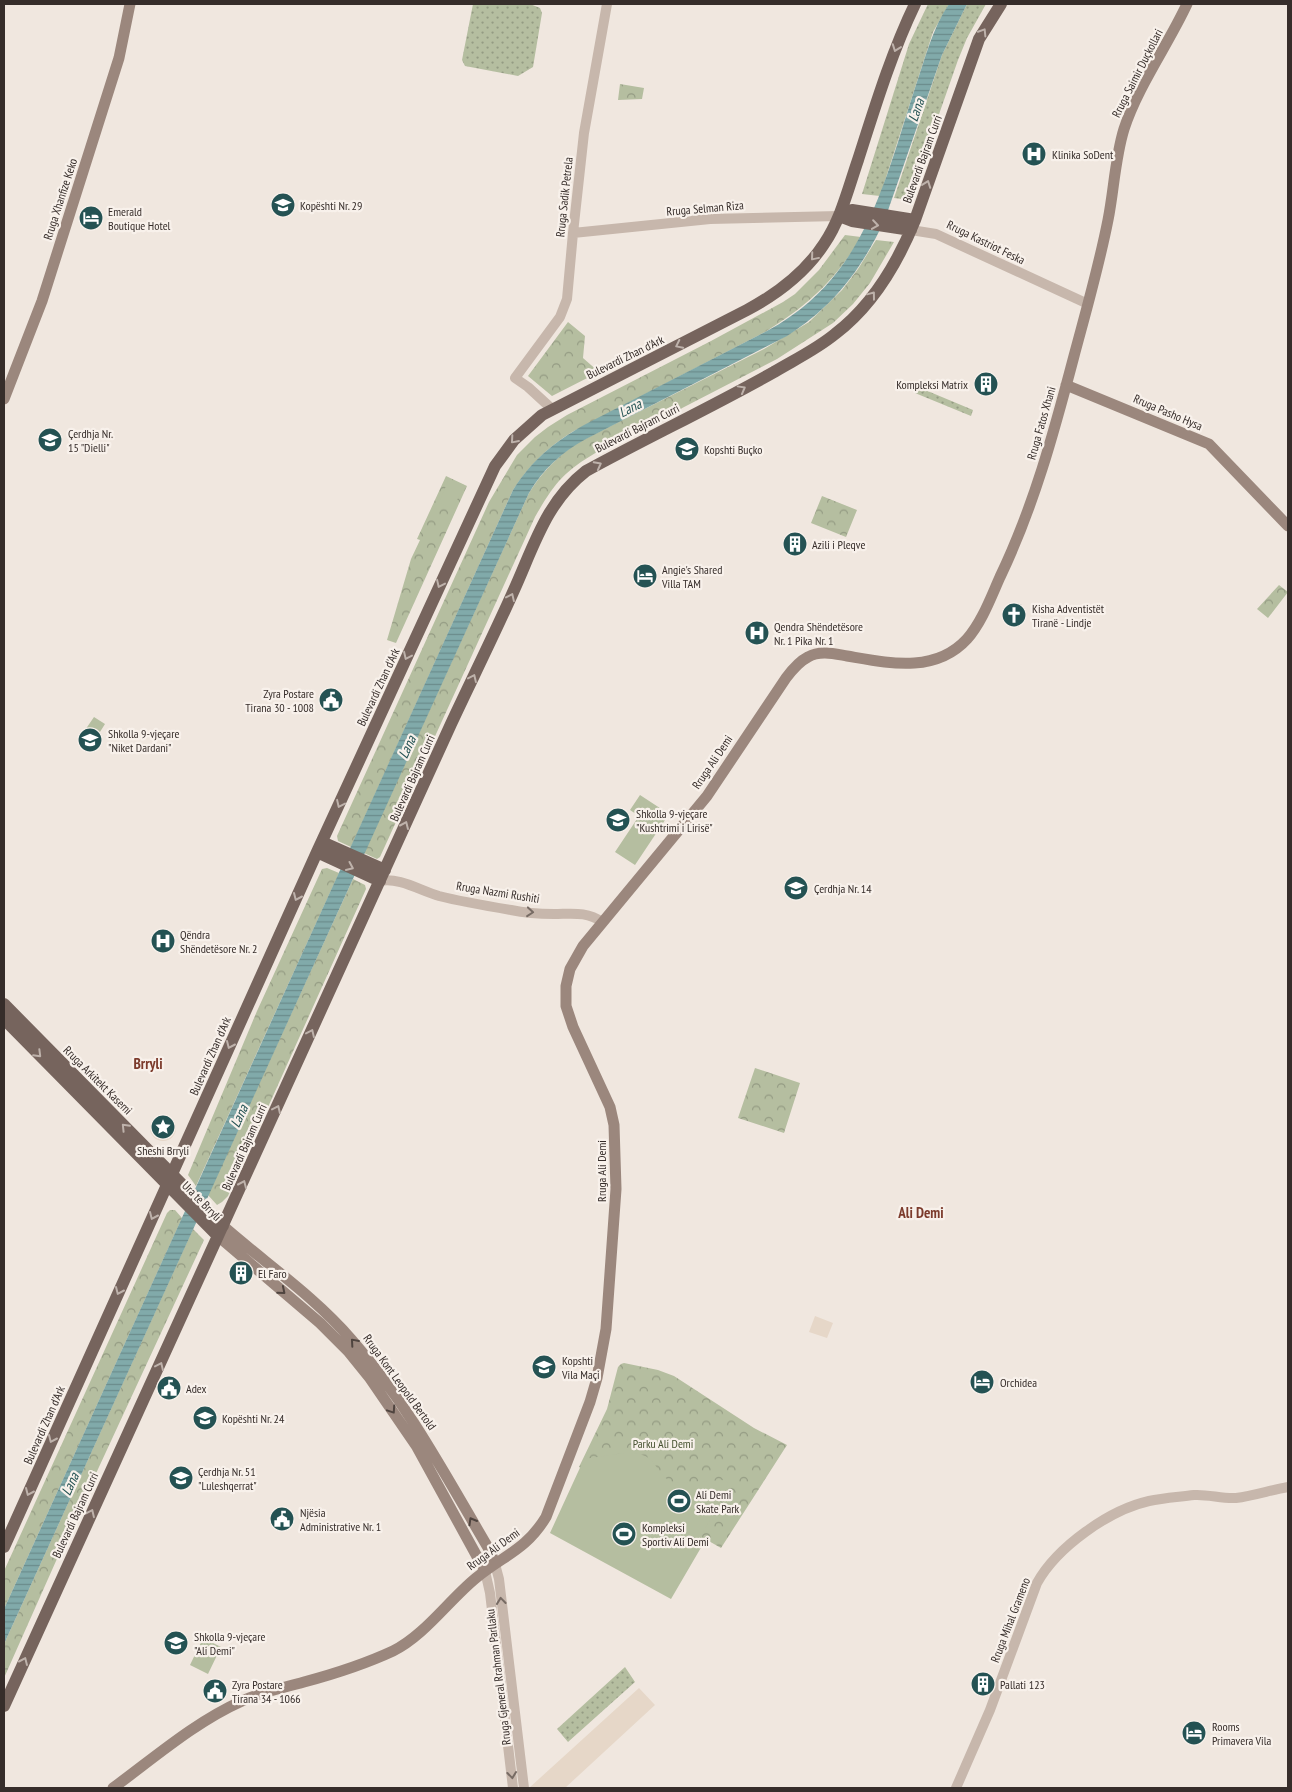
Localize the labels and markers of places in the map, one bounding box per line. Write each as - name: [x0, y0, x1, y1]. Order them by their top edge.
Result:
- hospital icon: Klinika SoDent: [1021, 141, 1047, 167]
- place label: Klinika SoDent: [1052, 147, 1114, 162]
- school or university icon: Kopështi Nr. 29: [270, 192, 296, 218]
- place label: Kopështi Nr. 29: [300, 198, 362, 213]
- place label: Emerald Boutique Hotel: [108, 204, 171, 233]
- hotel icon: Emerald Boutique Hotel: [78, 205, 104, 231]
- building icon: Kompleksi Matrix: [973, 371, 999, 397]
- place label: Kompleksi Matrix: [896, 377, 968, 392]
- place label: Çerdhja Nr. 15 "Dielli": [68, 426, 113, 455]
- school or university icon: Çerdhja Nr. 15 "Dielli": [37, 427, 63, 453]
- school or university icon: Kopshti Buçko: [674, 436, 700, 462]
- place label: Kopshti Buçko: [704, 442, 763, 457]
- building icon: Azili i Pleqve: [782, 531, 808, 557]
- place label: Azili i Pleqve: [812, 537, 865, 552]
- place label: Angie's Shared Villa TAM: [661, 562, 722, 591]
- hotel icon: Angie's Shared Villa TAM: [632, 563, 658, 589]
- place label: Kisha Adventistët Tiranë - Lindje: [1032, 601, 1105, 630]
- church icon: Kisha Adventistët Tiranë - Lindje: [1001, 602, 1027, 628]
- place label: Qendra Shëndetësore Nr. 1 Pika Nr. 1: [774, 619, 863, 648]
- hospital icon: Qendra Shëndetësore Nr. 1 Pika Nr. 1: [744, 620, 770, 646]
- place label: Zyra Postare Tirana 30 - 1008: [245, 686, 314, 715]
- public building icon: Zyra Postare Tirana 30 - 1008: [318, 687, 344, 713]
- place label: Shkolla 9-vjeçare "Niket Dardani": [108, 726, 179, 755]
- school or university icon: Shkolla 9-vjeçare "Niket Dardani": [77, 727, 103, 753]
- place label: Shkolla 9-vjeçare "Kushtrimi i Lirisë": [636, 806, 713, 835]
- school or university icon: Shkolla 9-vjeçare "Kushtrimi i Lirisë": [605, 807, 631, 833]
- school or university icon: Çerdhja Nr. 14: [783, 875, 809, 901]
- place label: Çerdhja Nr. 14: [814, 881, 872, 896]
- place label: Qëndra Shëndetësore Nr. 2: [180, 927, 257, 956]
- hospital icon: Qëndra Shëndetësore Nr. 2: [150, 928, 176, 954]
- place icon: Sheshi Brryli: [150, 1114, 176, 1140]
- place label: Sheshi Brryli: [137, 1143, 189, 1158]
- building icon: El Faro: [228, 1260, 254, 1286]
- place label: El Faro: [258, 1266, 287, 1281]
- place label: Kopshti Vila Maçi: [561, 1353, 600, 1382]
- school or university icon: Kopshti Vila Maçi: [531, 1354, 557, 1380]
- hotel icon: Orchidea: [969, 1369, 995, 1395]
- public building icon: Adex: [156, 1375, 182, 1401]
- place label: Orchidea: [1000, 1375, 1037, 1390]
- place label: Adex: [186, 1381, 207, 1396]
- school or university icon: Kopështi Nr. 24: [192, 1405, 218, 1431]
- place label: Kopështi Nr. 24: [222, 1411, 285, 1426]
- place label: Çerdhja Nr. 51 "Luleshqerrat": [198, 1464, 257, 1493]
- school or university icon: Çerdhja Nr. 51 "Luleshqerrat": [168, 1465, 194, 1491]
- place label: Ali Demi Skate Park: [696, 1487, 739, 1516]
- sports icon: Ali Demi Skate Park: [666, 1488, 692, 1514]
- place label: Njësia Administrative Nr. 1: [300, 1505, 381, 1534]
- public building icon: Njësia Administrative Nr. 1: [269, 1506, 295, 1532]
- place label: Kompleksi Sportiv Ali Demi: [642, 1520, 709, 1549]
- sports icon: Kompleksi Sportiv Ali Demi: [611, 1521, 637, 1547]
- place label: Shkolla 9-vjeçare "Ali Demi": [194, 1629, 265, 1658]
- school or university icon: Shkolla 9-vjeçare "Ali Demi": [163, 1630, 189, 1656]
- building icon: Pallati 123: [970, 1671, 996, 1697]
- place label: Zyra Postare Tirana 34 - 1066: [232, 1677, 301, 1706]
- place label: Pallati 123: [1000, 1677, 1045, 1692]
- public building icon: Zyra Postare Tirana 34 - 1066: [202, 1678, 228, 1704]
- place label: Rooms Primavera Vila: [1212, 1719, 1272, 1748]
- hotel icon: Rooms Primavera Vila: [1181, 1720, 1207, 1746]

